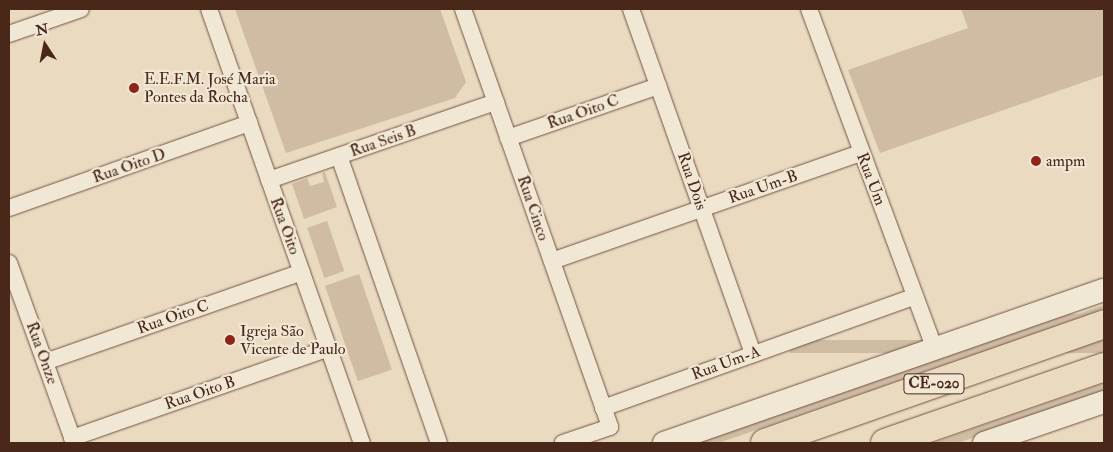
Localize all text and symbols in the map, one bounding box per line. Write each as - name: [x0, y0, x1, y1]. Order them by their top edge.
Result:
- north arrow: [20, 20, 70, 70]
- text: N: [34, 20, 50, 39]
- place label: E.E.F.M. José Maria Pontes da Rocha: [144, 69, 276, 107]
- marker: E.E.F.M. José Maria Pontes da Rocha: [128, 82, 140, 94]
- street label: Rua Oito C: [545, 91, 621, 133]
- street label: Rua Seis B: [347, 121, 419, 161]
- street label: Rua Oito D: [90, 145, 168, 187]
- street label: Rua Dois: [673, 150, 711, 212]
- street label: Rua Um: [852, 150, 890, 208]
- place label: ampm: [1046, 151, 1085, 171]
- marker: ampm: [1030, 155, 1042, 167]
- street label: Rua Um-B: [726, 166, 800, 208]
- street label: Rua Cinco: [513, 173, 553, 243]
- street label: Rua Oito: [266, 195, 304, 257]
- street label: Rua Oito C: [135, 296, 211, 338]
- street label: Rua Onze: [22, 319, 62, 387]
- place label: Igreja São Vicente de Paulo: [240, 321, 345, 359]
- marker: Igreja São Vicente de Paulo: [224, 334, 236, 346]
- street label: Rua Um-A: [689, 342, 763, 384]
- street label: Rua Oito B: [162, 372, 238, 414]
- road number: CE-020: [903, 372, 965, 396]

